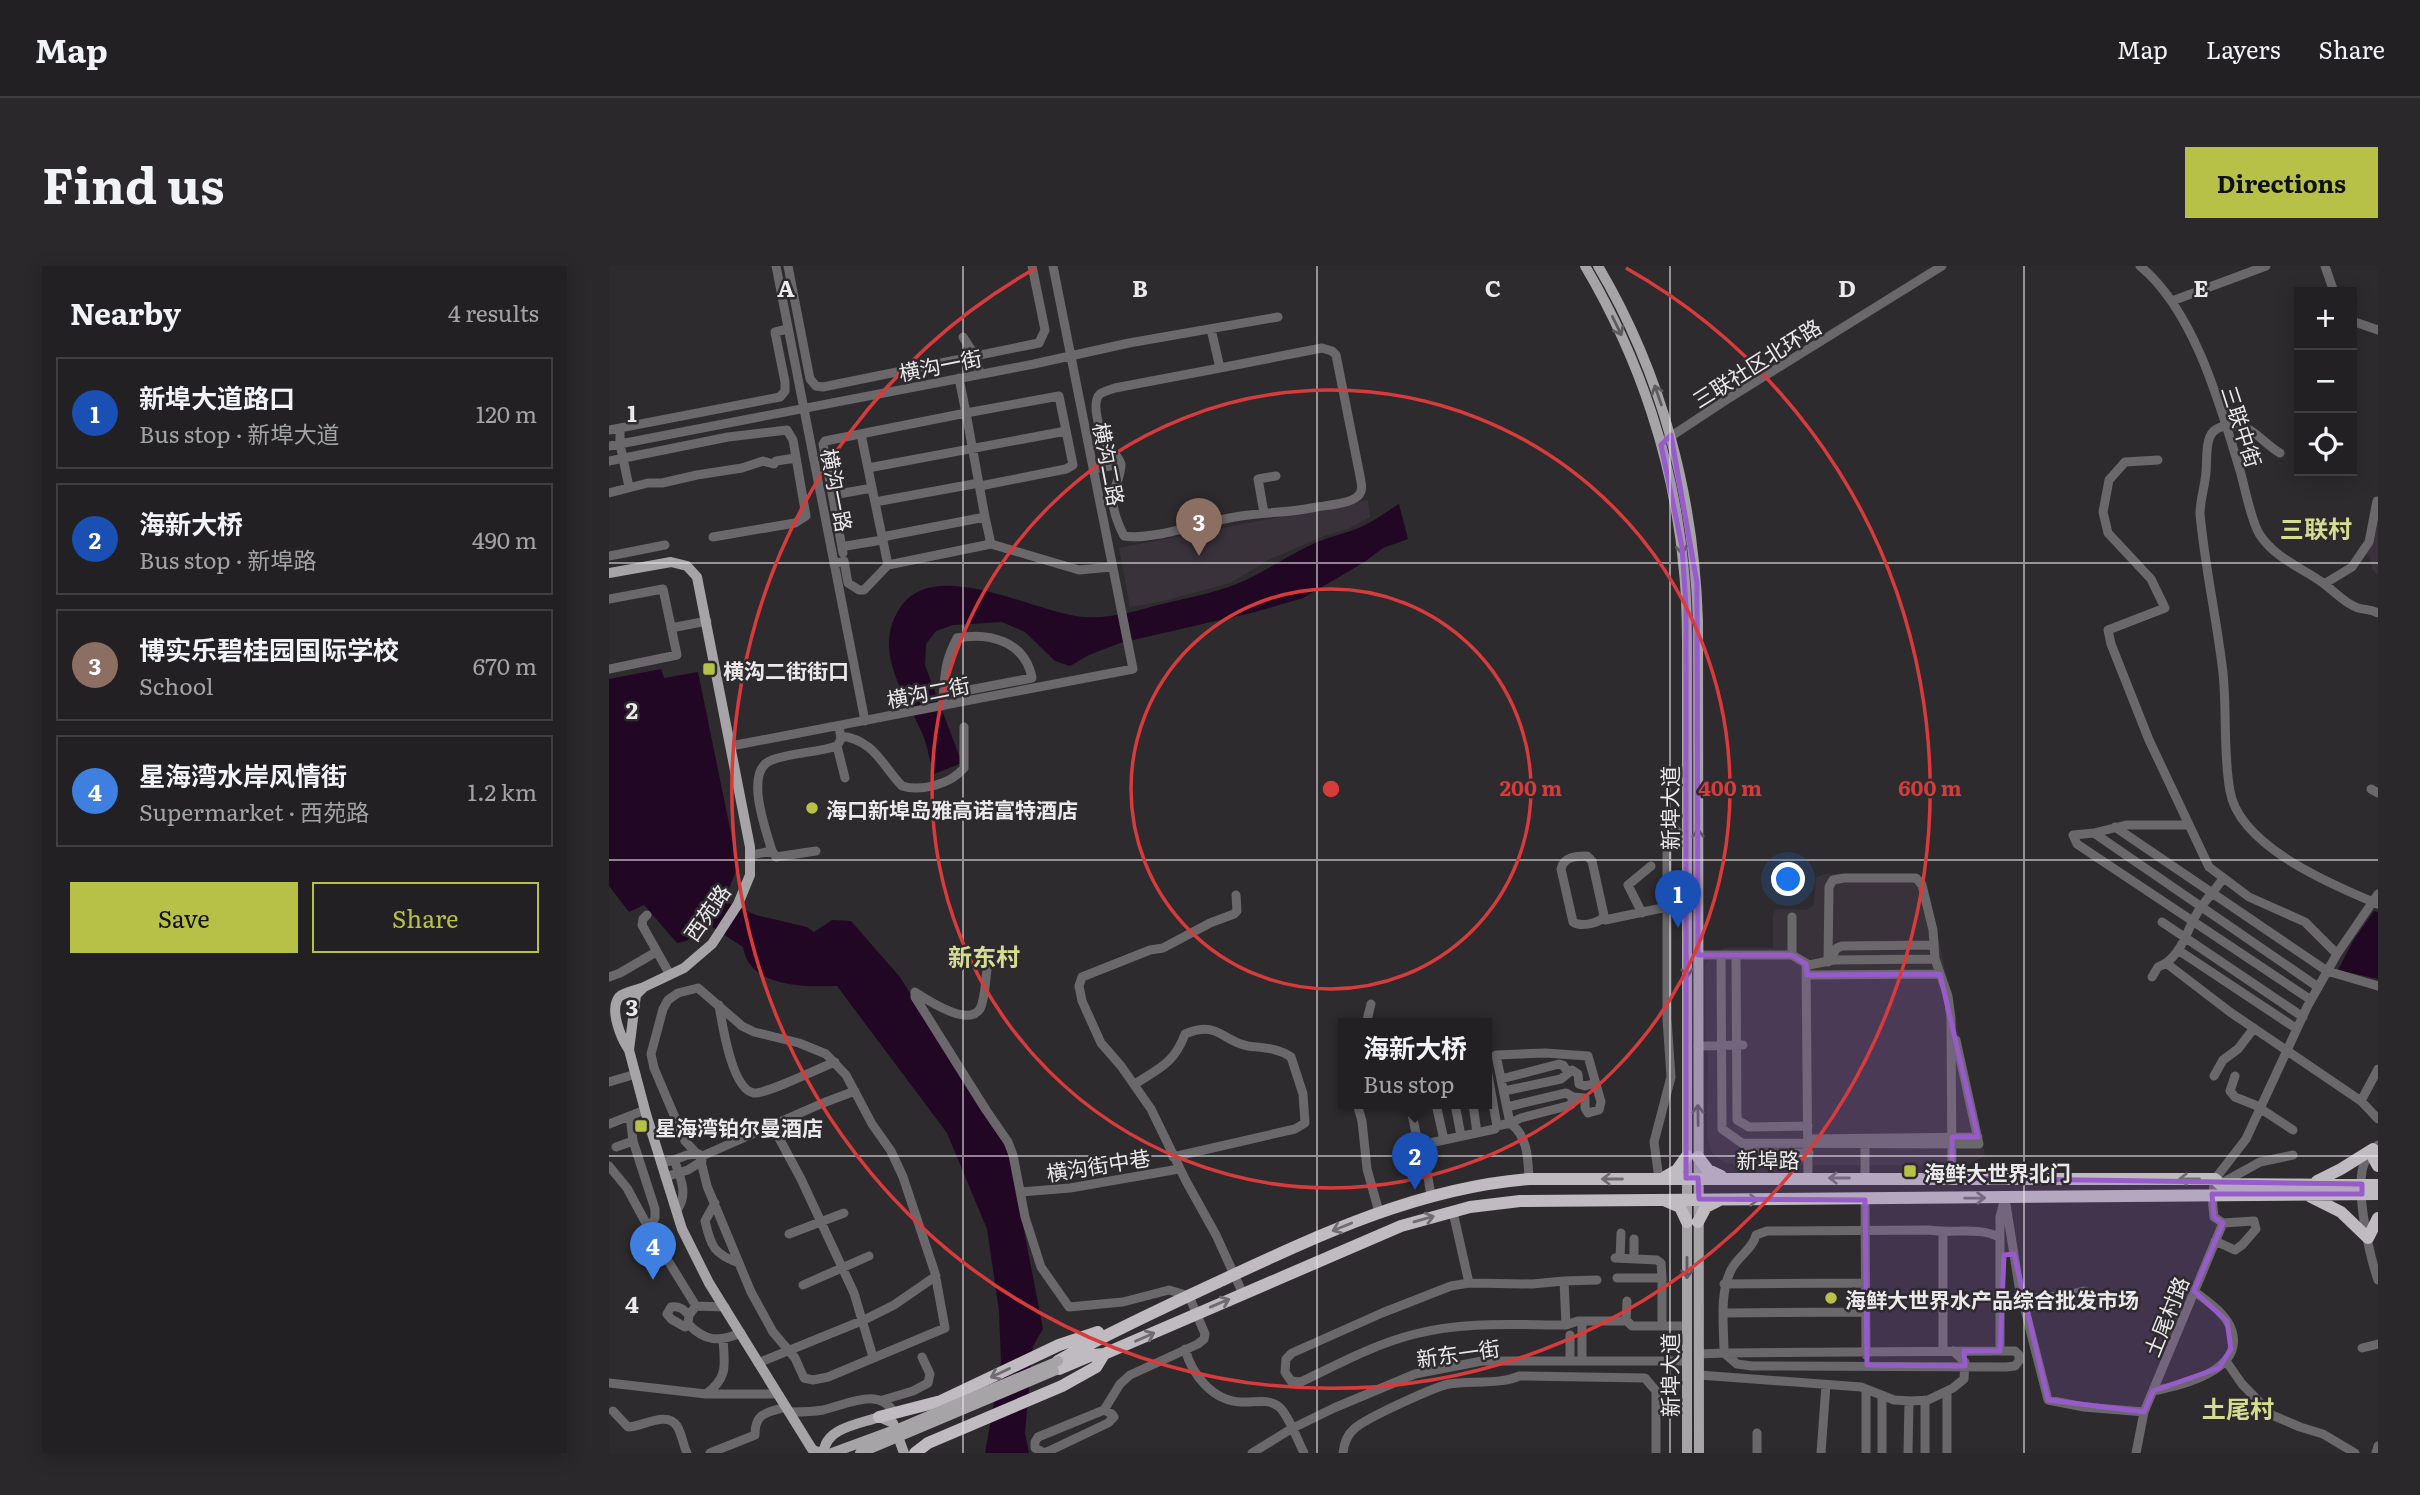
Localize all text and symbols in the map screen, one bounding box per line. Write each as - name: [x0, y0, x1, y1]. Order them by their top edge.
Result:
- text: Map: [35, 24, 108, 73]
- text: Map: [2117, 31, 2168, 66]
- text: Layers: [2206, 31, 2280, 66]
- text: Share: [2318, 31, 2385, 66]
- text: Find us: [42, 146, 225, 219]
- button: Directions: [2185, 147, 2378, 218]
- text: A: [777, 270, 795, 304]
- text: B: [1132, 270, 1148, 304]
- text: C: [1485, 270, 1501, 304]
- text: D: [1838, 270, 1856, 304]
- text: E: [2193, 270, 2209, 304]
- map controls: [2294, 287, 2357, 476]
- button: +: [2294, 287, 2357, 350]
- text: Nearby: [70, 290, 181, 334]
- text: 4 results: [448, 295, 539, 329]
- street label: 三联社区北环路: [1685, 310, 1827, 414]
- one-way arrow: [1611, 315, 1625, 336]
- street label: 横沟一街: [896, 341, 984, 387]
- button: −: [2294, 350, 2357, 413]
- text: 新埠大道路口: [139, 377, 295, 416]
- street label: 三联中街: [2215, 381, 2271, 471]
- one-way arrow: [1651, 385, 1663, 407]
- text: 1: [627, 395, 637, 429]
- text: 1: [90, 396, 100, 430]
- text: 120 m: [476, 396, 537, 430]
- button: locate: [2294, 413, 2357, 476]
- text: Bus stop · 新埠大道: [139, 416, 339, 450]
- street label: 横沟二路: [1087, 420, 1133, 508]
- street label: 横沟一路: [815, 446, 861, 534]
- pin: 3: [1176, 498, 1222, 556]
- text: 海新大桥: [139, 503, 243, 542]
- district label: 三联村: [2280, 510, 2352, 545]
- text: 2: [89, 522, 101, 556]
- text: 490 m: [472, 522, 537, 556]
- one-way arrow: [1675, 532, 1688, 554]
- text: Bus stop · 新埠路: [139, 542, 316, 576]
- text: 博实乐碧桂园国际学校: [139, 629, 399, 668]
- text: 3: [89, 648, 101, 682]
- text: 670 m: [473, 648, 537, 682]
- place label: 横沟二街街口: [723, 654, 849, 685]
- marker: 横沟二街街口: [701, 661, 717, 677]
- text: School: [139, 668, 213, 702]
- street label: 横沟二街: [884, 668, 972, 714]
- text: 2: [626, 692, 638, 726]
- text: 星海湾水岸风情街: [139, 755, 347, 794]
- street label: 新埠大道: [1653, 766, 1684, 850]
- text: 200 m: [1500, 771, 1562, 802]
- text: 400 m: [1698, 771, 1762, 802]
- text: 600 m: [1898, 771, 1962, 802]
- text: 4: [88, 774, 102, 808]
- text: 1.2 km: [468, 774, 537, 808]
- centre of rings: [1319, 777, 1343, 801]
- place label: 海口新埠岛雅高诺富特酒店: [826, 793, 1078, 824]
- text: Supermarket · 西苑路: [139, 794, 369, 828]
- marker: 海口新埠岛雅高诺富特酒店: [804, 800, 820, 816]
- one-way arrow: [1691, 828, 1705, 851]
- your location: [1771, 862, 1805, 896]
- pin: 1: [1655, 870, 1701, 928]
- street label: 西苑路: [675, 877, 737, 947]
- button: Save: [70, 882, 298, 953]
- button: Share: [312, 882, 539, 953]
- district label: 新东村: [948, 938, 1020, 973]
- one-way arrow: [1680, 955, 1694, 978]
- text: 3: [626, 989, 638, 1023]
- popup: [1338, 1018, 1492, 1109]
- text: 海新大桥: [1363, 1027, 1467, 1066]
- text: Bus stop: [1363, 1066, 1455, 1100]
- one-way arrow: [1691, 1104, 1705, 1127]
- place label: 星海湾铂尔曼酒店: [655, 1111, 823, 1142]
- marker: 星海湾铂尔曼酒店: [633, 1118, 649, 1134]
- pin: 2: [1392, 1132, 1438, 1190]
- street label: 横沟街中巷: [1044, 1140, 1152, 1188]
- street label: 新埠路: [1737, 1143, 1800, 1174]
- place label: 海鲜大世界北门: [1924, 1156, 2071, 1187]
- marker: 海鲜大世界北门: [1902, 1163, 1918, 1179]
- one-way arrow: [1828, 1171, 1851, 1185]
- one-way arrow: [1601, 1172, 1624, 1186]
- one-way arrow: [2178, 1172, 2201, 1186]
- one-way arrow: [1964, 1192, 1987, 1205]
- one-way arrow: [1736, 1193, 1759, 1207]
- one-way arrow: [1413, 1212, 1435, 1225]
- one-way arrow: [1332, 1221, 1354, 1234]
- pin: 4: [630, 1222, 676, 1280]
- one-way arrow: [1680, 1256, 1694, 1279]
- street label: 土尾村路: [2135, 1271, 2195, 1361]
- place label: 海鲜大世界水产品综合批发市场: [1845, 1283, 2139, 1314]
- text: 4: [625, 1286, 639, 1320]
- marker: 海鲜大世界水产品综合批发市场: [1823, 1290, 1839, 1306]
- one-way arrow: [1209, 1296, 1231, 1309]
- one-way arrow: [1134, 1330, 1155, 1343]
- street label: 新东一街: [1414, 1331, 1502, 1373]
- street label: 新埠大道: [1653, 1333, 1684, 1417]
- one-way arrow: [990, 1367, 1011, 1380]
- district label: 土尾村: [2202, 1390, 2274, 1425]

